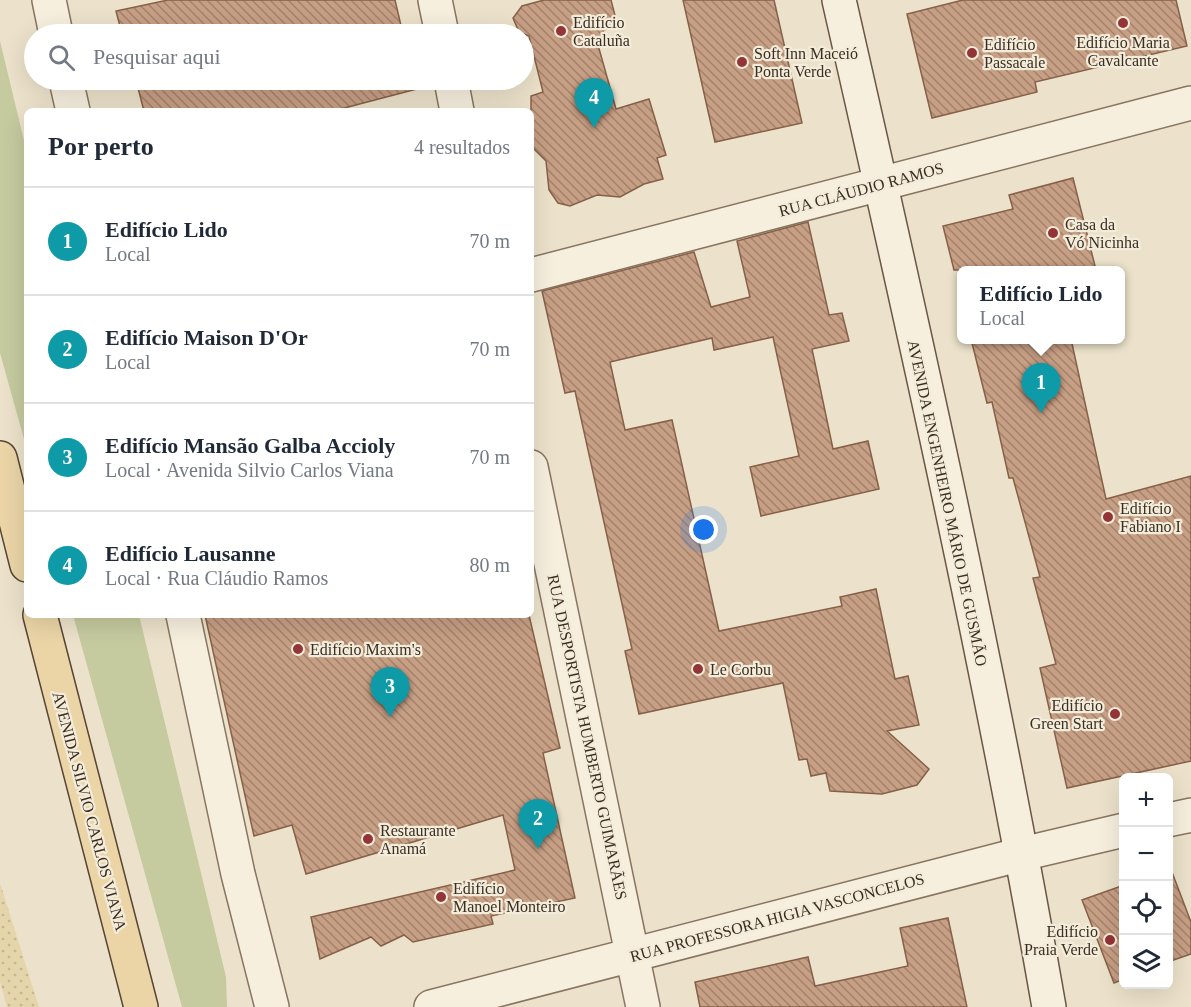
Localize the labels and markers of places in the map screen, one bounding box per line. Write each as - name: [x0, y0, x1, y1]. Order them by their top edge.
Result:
- place label: Edifício Cataluña: [573, 14, 630, 49]
- marker: Edifício Maria Cavalcante: [1116, 16, 1130, 30]
- marker: Edifício Cataluña: [554, 24, 568, 38]
- place label: Edifício Maria Cavalcante: [1076, 34, 1170, 69]
- place label: Edifício Passacale: [984, 36, 1045, 71]
- place label: Soft Inn Maceió Ponta Verde: [754, 45, 858, 80]
- marker: Edifício Passacale: [965, 46, 979, 60]
- marker: Soft Inn Maceió Ponta Verde: [735, 55, 749, 69]
- pin: 4: [574, 78, 614, 128]
- place label: Casa da Vó Nicinha: [1065, 216, 1139, 251]
- marker: Casa da Vó Nicinha: [1046, 226, 1060, 240]
- pin: 1: [1022, 364, 1060, 413]
- place label: Edifício Fabiano I: [1120, 500, 1181, 535]
- marker: Edifício Fabiano I: [1101, 510, 1115, 524]
- place label: Edifício Maxim's: [310, 641, 421, 658]
- marker: Edifício Maxim's: [291, 642, 305, 656]
- place label: Le Corbu: [710, 661, 771, 678]
- marker: Le Corbu: [691, 662, 705, 676]
- pin: 3: [370, 668, 410, 717]
- place label: Edifício Green Start: [1030, 697, 1104, 732]
- marker: Edifício Green Start: [1108, 707, 1122, 721]
- pin: 2: [518, 800, 558, 849]
- place label: Restaurante Anamá: [380, 822, 456, 857]
- marker: Restaurante Anamá: [361, 832, 375, 846]
- place label: Edifício Manoel Monteiro: [453, 880, 565, 915]
- marker: Edifício Manoel Monteiro: [434, 890, 448, 904]
- place label: Edifício Praia Verde: [1024, 923, 1098, 958]
- marker: Edifício Praia Verde: [1103, 933, 1117, 947]

